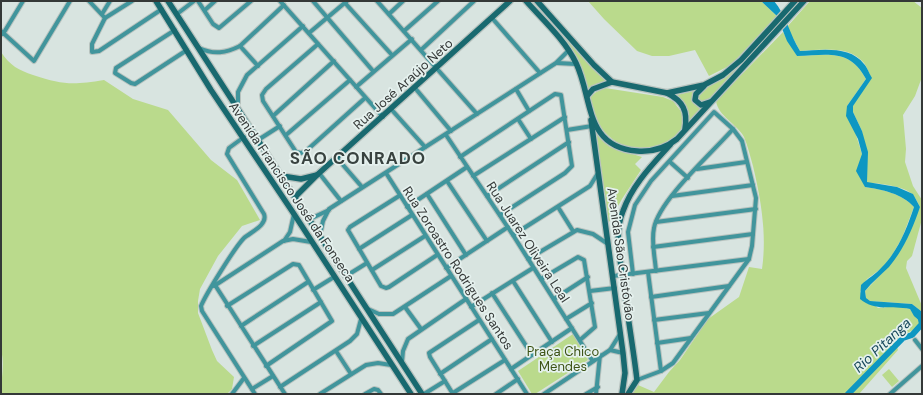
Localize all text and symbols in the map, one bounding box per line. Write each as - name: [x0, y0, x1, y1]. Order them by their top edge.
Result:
- street label: Rua José Araújo Neto: [350, 35, 457, 133]
- street label: Avenida Francisco José da Fonseca: [225, 99, 359, 285]
- district label: SÃO CONRADO: [290, 147, 426, 169]
- street label: Rua Juarez Oliveira Leal: [483, 178, 573, 306]
- street label: Rua Zoroastro Rodrigues Santos: [399, 183, 517, 353]
- street label: Avenida São Cristóvão: [603, 186, 639, 322]
- water label: Rio Pitanga: [849, 314, 915, 376]
- park label: Praça Chico Mendes: [527, 343, 600, 375]

